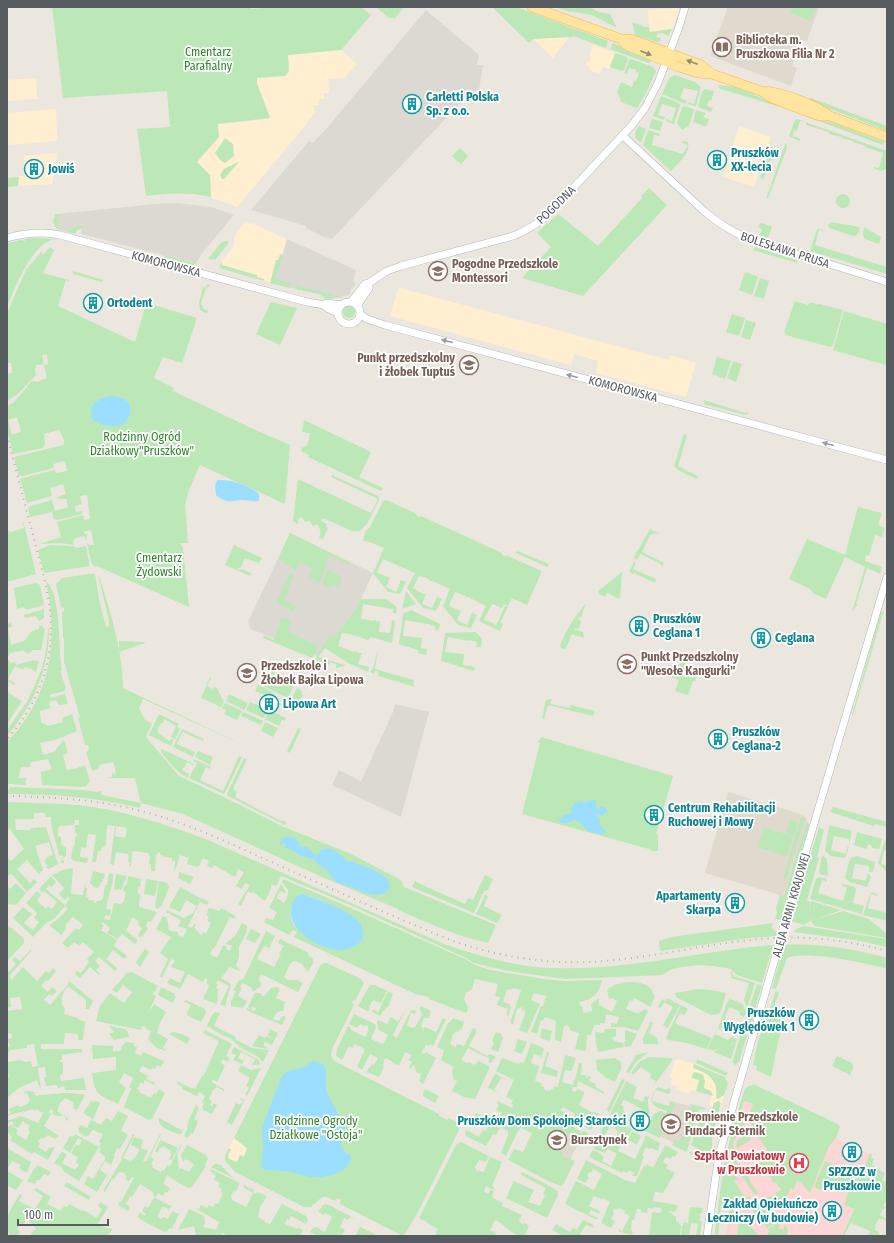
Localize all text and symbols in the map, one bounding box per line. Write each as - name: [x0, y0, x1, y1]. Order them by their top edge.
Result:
- place label: Biblioteka m. Pruszkowa Filia Nr 2: [736, 33, 835, 61]
- library icon: Biblioteka m. Pruszkowa Filia Nr 2: [711, 36, 733, 58]
- park label: Cmentarz Parafialny: [184, 45, 233, 73]
- one-way arrow: [641, 51, 653, 57]
- one-way arrow: [685, 58, 697, 64]
- place label: Carletti Polska Sp. z o.o.: [426, 90, 499, 118]
- building icon: Carletti Polska Sp. z o.o.: [401, 93, 423, 115]
- place label: Pruszków XX-lecia: [730, 146, 780, 174]
- building icon: Pruszków XX-lecia: [706, 149, 728, 171]
- building icon: Jowiś: [23, 158, 45, 180]
- place label: Jowiś: [47, 162, 75, 176]
- street label: POGODNA: [534, 183, 579, 227]
- street label: BOLESŁAWA PRUSA: [739, 229, 832, 271]
- street label: KOMOROWSKA: [130, 248, 203, 280]
- place label: Pogodne Przedszkole Montessori: [452, 257, 558, 285]
- school or university icon: Pogodne Przedszkole Montessori: [427, 260, 449, 282]
- building icon: Ortodent: [82, 292, 104, 314]
- place label: Ortodent: [107, 296, 153, 310]
- one-way arrow: [440, 338, 452, 344]
- place label: Punkt przedszkolny i żłobek Tuptuś: [357, 351, 456, 379]
- school or university icon: Punkt przedszkolny i żłobek Tuptuś: [458, 354, 480, 376]
- one-way arrow: [566, 372, 578, 378]
- street label: KOMOROWSKA: [587, 373, 660, 405]
- park label: Rodzinny Ogród Działkowy"Pruszków": [90, 430, 194, 458]
- one-way arrow: [821, 440, 834, 446]
- park label: Cmentarz Żydowski: [136, 551, 182, 579]
- place label: Pruszków Ceglana 1: [653, 612, 702, 640]
- building icon: Pruszków Ceglana 1: [628, 615, 650, 637]
- building icon: Ceglana: [750, 627, 772, 649]
- place label: Ceglana: [775, 631, 815, 645]
- place label: Punkt Przedszkolny "Wesołe Kangurki": [641, 650, 739, 678]
- school or university icon: Punkt Przedszkolny "Wesołe Kangurki": [616, 653, 638, 675]
- place label: Przedszkole i Żłobek Bajka Lipowa: [261, 659, 364, 687]
- school or university icon: Przedszkole i Żłobek Bajka Lipowa: [236, 662, 258, 684]
- building icon: Lipowa Art: [258, 693, 280, 715]
- place label: Lipowa Art: [283, 697, 337, 711]
- place label: Pruszków Ceglana-2: [732, 725, 781, 753]
- building icon: Pruszków Ceglana-2: [707, 728, 729, 750]
- place label: Centrum Rehabilitacji Ruchowej i Mowy: [668, 801, 775, 829]
- building icon: Centrum Rehabilitacji Ruchowej i Mowy: [643, 804, 665, 826]
- street label: ALEJA ARMII KRAJOWEJ: [769, 851, 813, 959]
- place label: Apartamenty Skarpa: [655, 889, 721, 917]
- building icon: Apartamenty Skarpa: [724, 892, 746, 914]
- place label: Pruszków Wyględówek 1: [724, 1006, 796, 1034]
- building icon: Pruszków Wyględówek 1: [798, 1009, 820, 1031]
- building icon: Pruszków Dom Spokojnej Starości: [629, 1110, 651, 1132]
- place label: Promienie Przedszkole Fundacji Sternik: [685, 1110, 798, 1138]
- school or university icon: Promienie Przedszkole Fundacji Sternik: [660, 1113, 682, 1135]
- park label: Rodzinne Ogrody Działkowe "Ostoja": [270, 1114, 362, 1142]
- place label: Pruszków Dom Spokojnej Starości: [458, 1114, 626, 1128]
- school or university icon: Bursztynek: [546, 1129, 568, 1151]
- place label: Bursztynek: [571, 1133, 628, 1147]
- building icon: SPZZOZ w Pruszkowie: [841, 1141, 863, 1163]
- place label: Szpital Powiatowy w Pruszkowie: [694, 1149, 785, 1177]
- hospital icon: Szpital Powiatowy w Pruszkowie: [788, 1152, 810, 1174]
- place label: SPZZOZ w Pruszkowie: [824, 1165, 880, 1193]
- place label: Zakład Opiekuńczo Leczniczy (w budowie): [707, 1197, 819, 1225]
- building icon: Zakład Opiekuńczo Leczniczy (w budowie): [821, 1200, 843, 1222]
- scale bar: [18, 1201, 108, 1227]
- text: 100 m: [24, 1208, 53, 1222]

